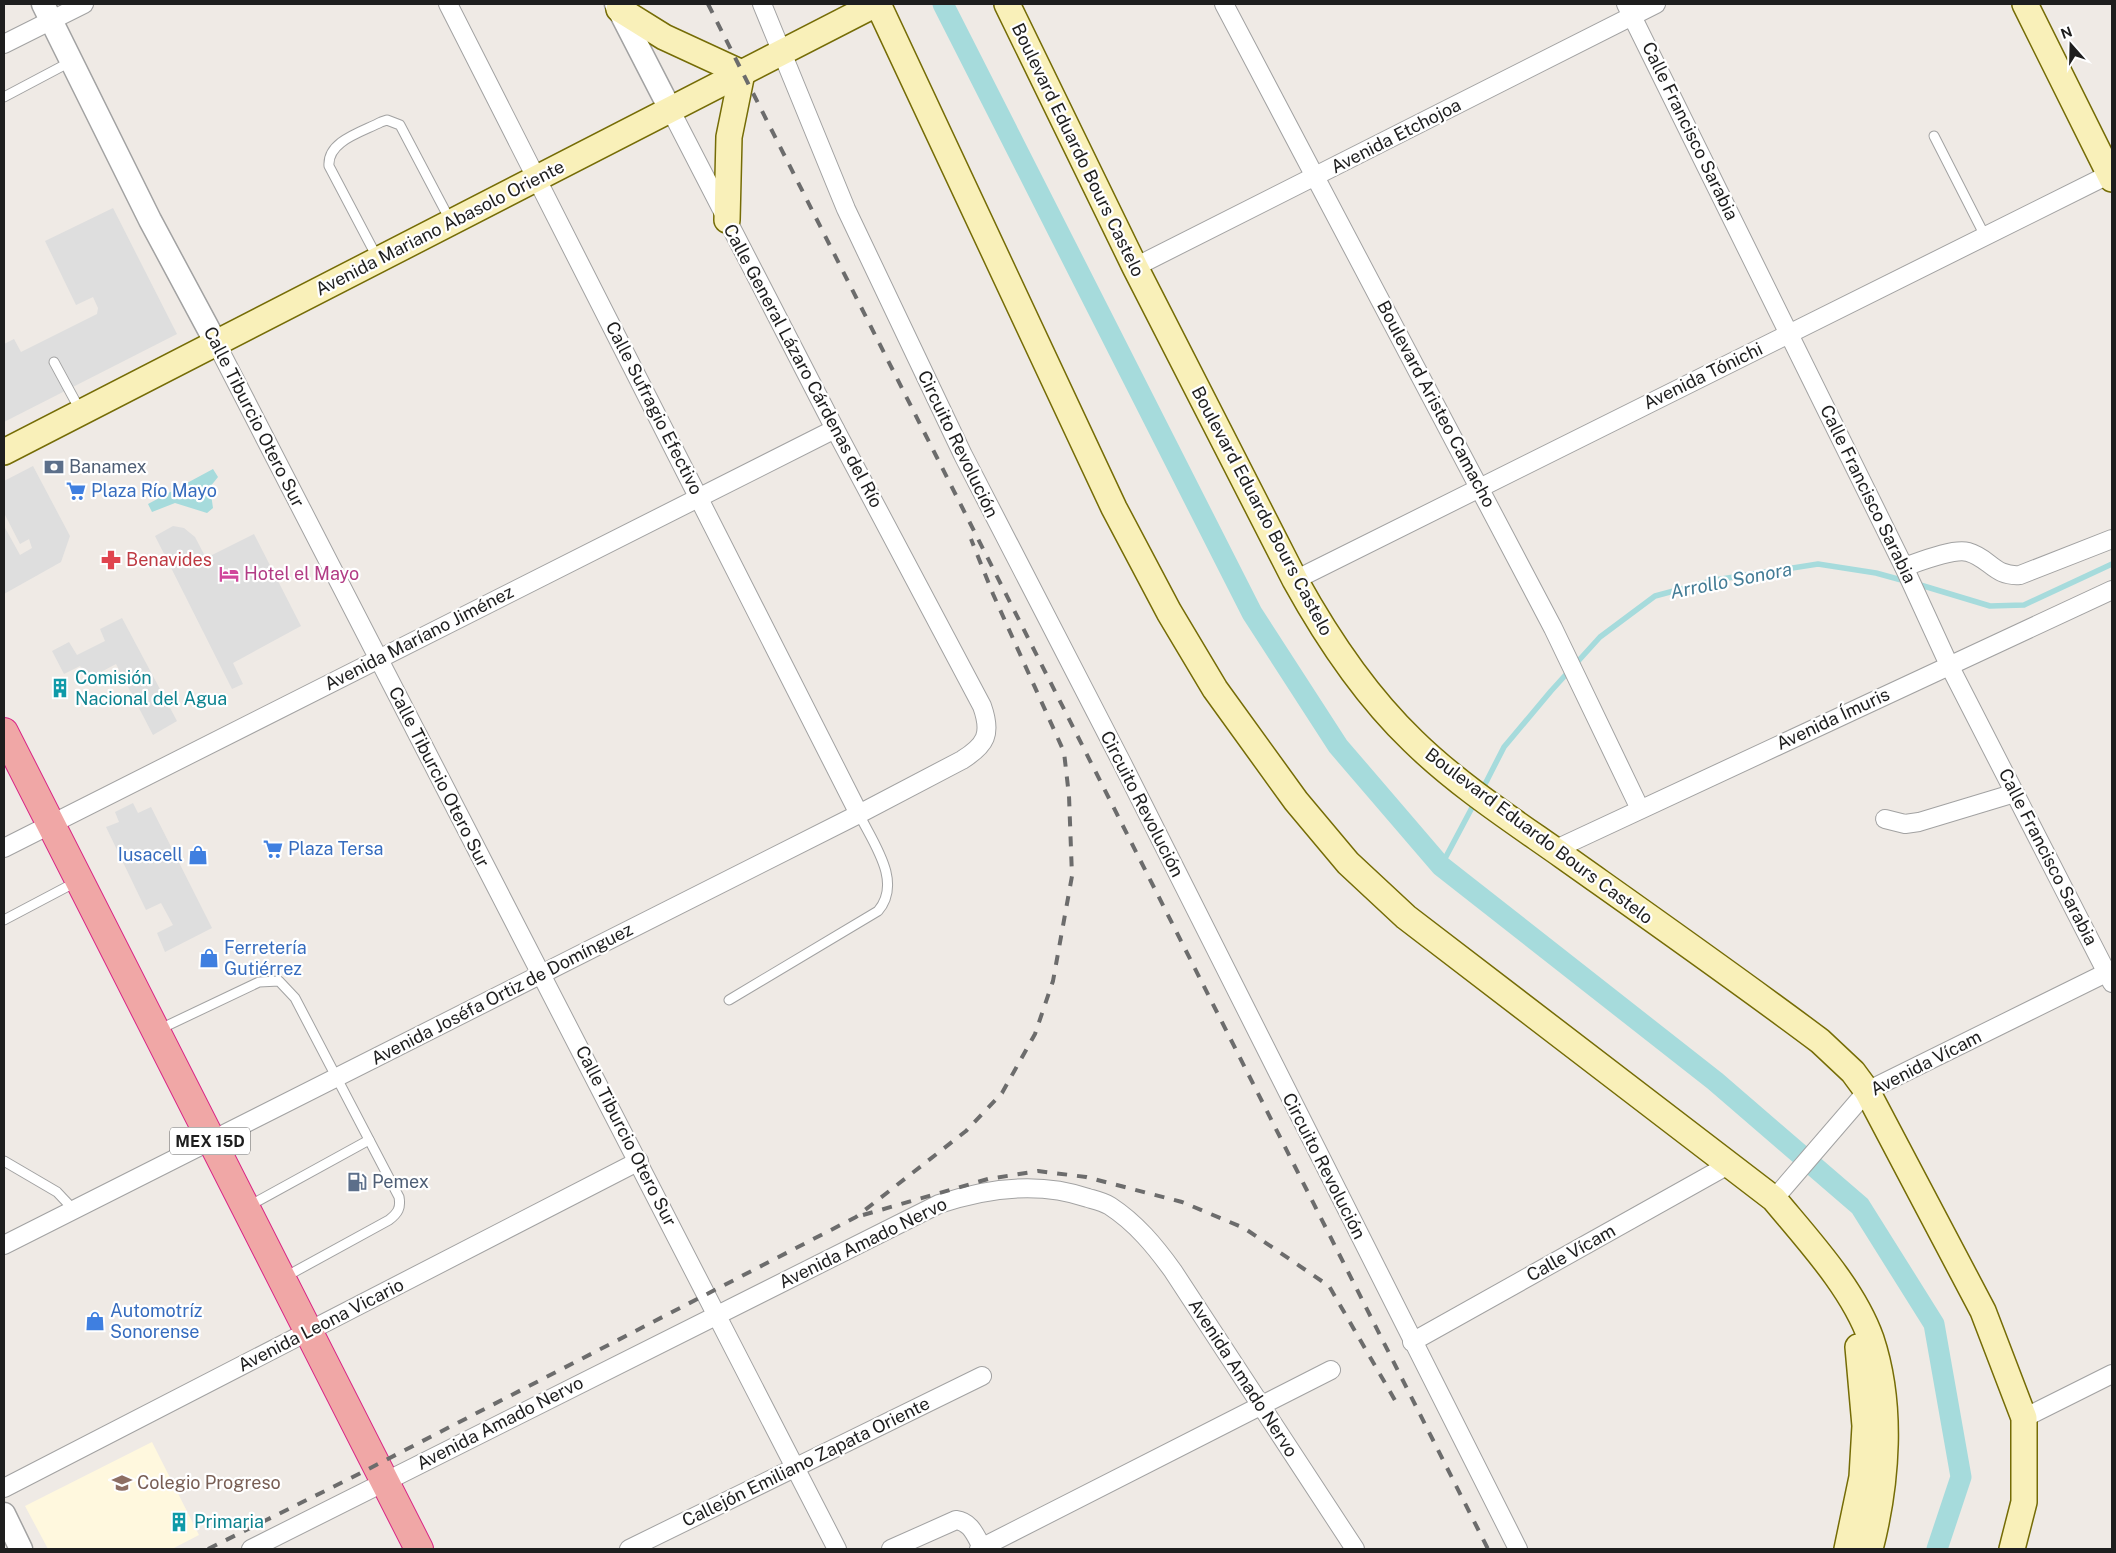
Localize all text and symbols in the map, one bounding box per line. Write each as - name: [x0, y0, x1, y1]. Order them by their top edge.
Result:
- street label: Boulevard Eduardo Bours Castelo: [1008, 20, 1149, 280]
- north arrow: [2046, 20, 2096, 70]
- text: N: [2059, 23, 2074, 42]
- street label: Calle Francisco Sarabia: [1638, 38, 1743, 223]
- street label: Avenida Etchojoa: [1327, 94, 1464, 177]
- street label: Avenida Mariano Abasolo Oriente: [312, 155, 568, 300]
- street label: Calle General Lázaro Cárdenas del Río: [719, 220, 887, 511]
- street label: Boulevard Aristeo Camacho: [1373, 297, 1500, 511]
- street label: Calle Sufragio Efectivo: [602, 318, 707, 498]
- street label: Calle Tiburcio Otero Sur: [200, 323, 309, 511]
- street label: Avenida Tónichi: [1640, 338, 1766, 413]
- street label: Circuito Revolución: [914, 367, 1003, 521]
- street label: Boulevard Eduardo Bours Castelo: [1188, 382, 1337, 639]
- street label: Calle Francisco Sarabia: [1816, 401, 1921, 586]
- bank icon: Banamex: [43, 456, 65, 478]
- place label: Banamex: [69, 456, 147, 477]
- supermarket icon: Plaza Río Mayo: [65, 480, 87, 502]
- place label: Plaza Río Mayo: [91, 480, 217, 501]
- pharmacy icon: Benavides: [100, 549, 122, 571]
- place label: Benavides: [126, 549, 212, 570]
- water label: Arrollo Sonora: [1668, 557, 1794, 603]
- hotel icon: Hotel el Mayo: [218, 563, 240, 585]
- place label: Hotel el Mayo: [244, 563, 359, 584]
- street label: Avenida Maríano Jiménez: [321, 581, 517, 694]
- place label: Comisión Nacional del Agua: [75, 667, 227, 709]
- building icon: Comisión Nacional del Agua: [49, 677, 71, 699]
- street label: Avenida Ímuris: [1772, 682, 1893, 754]
- street label: Calle Tiburcio Otero Sur: [385, 683, 494, 871]
- street label: Circuito Revolución: [1097, 727, 1188, 880]
- street label: Boulevard Eduardo Bours Castelo: [1421, 743, 1657, 928]
- street label: Calle Francisco Sarabia: [1995, 765, 2102, 949]
- supermarket icon: Plaza Tersa: [262, 838, 284, 860]
- place label: Plaza Tersa: [288, 838, 384, 859]
- place label: Iusacell: [118, 844, 183, 865]
- shop icon: Iusacell: [187, 844, 209, 866]
- street label: Avenida Joséfa Ortiz de Domínguez: [367, 918, 636, 1069]
- place label: Ferretería Gutiérrez: [224, 937, 307, 979]
- shop icon: Ferretería Gutiérrez: [198, 947, 220, 969]
- street label: Avenida Vícam: [1867, 1026, 1985, 1100]
- street label: Calle Tiburcio Otero Sur: [572, 1042, 681, 1230]
- street label: Circuito Revolución: [1279, 1089, 1370, 1242]
- road number: MEX 15D: [170, 1128, 250, 1154]
- fuel station icon: Pemex: [346, 1171, 368, 1193]
- place label: Pemex: [372, 1171, 429, 1192]
- street label: Avenida Amado Nervo: [775, 1193, 950, 1292]
- street label: Calle Vícam: [1523, 1220, 1619, 1285]
- street label: Avenida Leona Vicario: [234, 1274, 407, 1376]
- street label: Avenida Amado Nervo: [1184, 1295, 1302, 1461]
- place label: Automotríz Sonorense: [110, 1300, 202, 1342]
- shop icon: Automotríz Sonorense: [84, 1310, 106, 1332]
- street label: Avenida Amado Nervo: [413, 1371, 587, 1474]
- street label: Callejón Emiliano Zapata Oriente: [679, 1392, 933, 1531]
- school or university icon: Colegio Progreso: [111, 1472, 133, 1494]
- place label: Colegio Progreso: [137, 1472, 281, 1493]
- building icon: Primaria: [168, 1511, 190, 1533]
- place label: Primaria: [194, 1511, 264, 1532]

